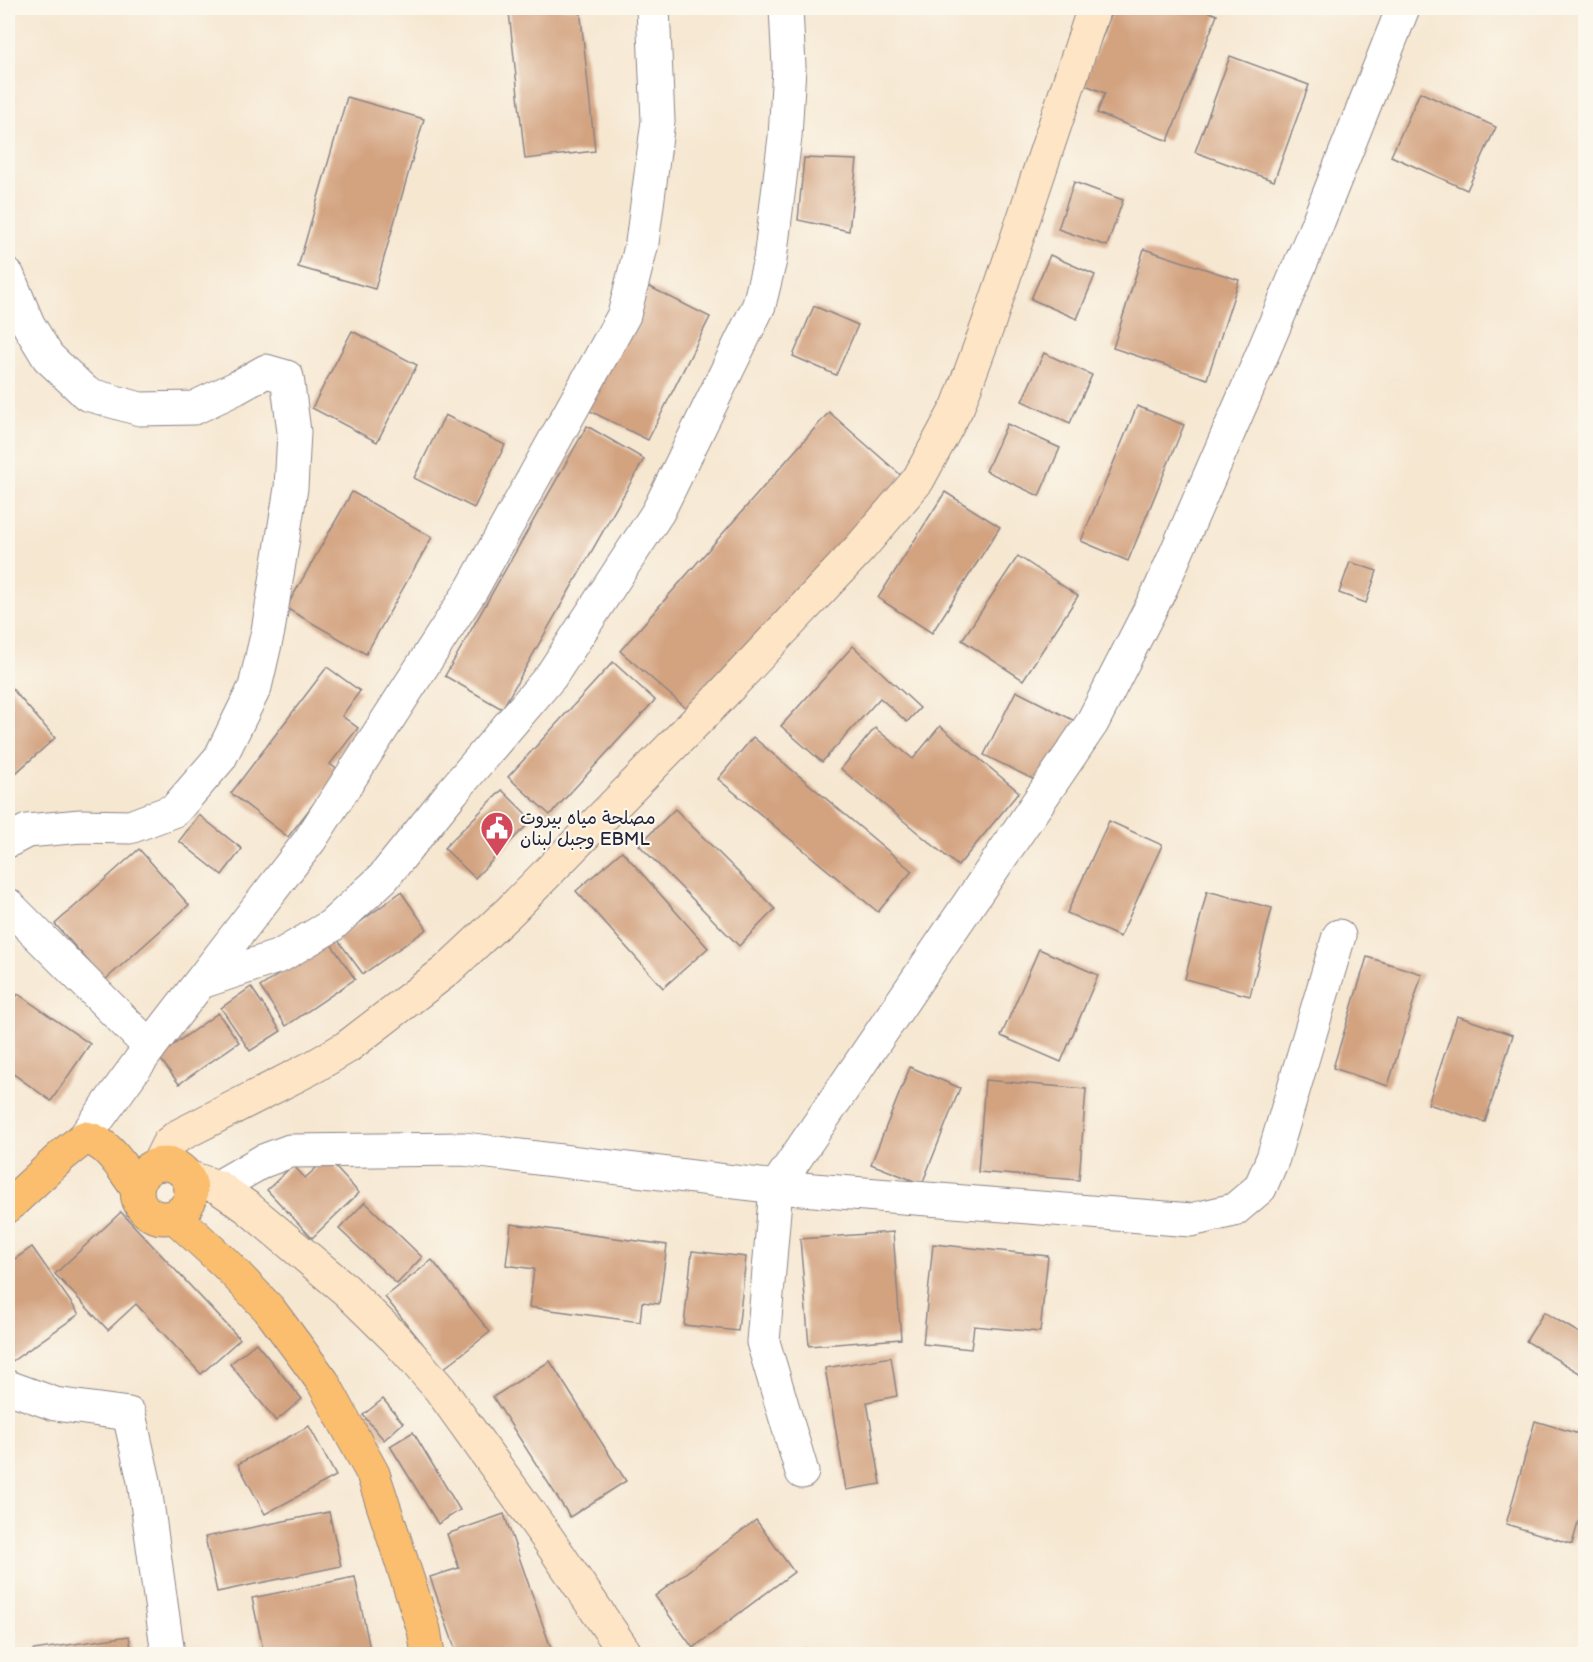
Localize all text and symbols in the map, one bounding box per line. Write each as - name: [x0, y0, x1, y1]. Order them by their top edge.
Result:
- place label: مصلحة مياه بيروت وجبل لبنان EBML: [520, 808, 656, 850]
- public building icon: مصلحة مياه بيروت وجبل لبنان EBML: [479, 810, 515, 857]

